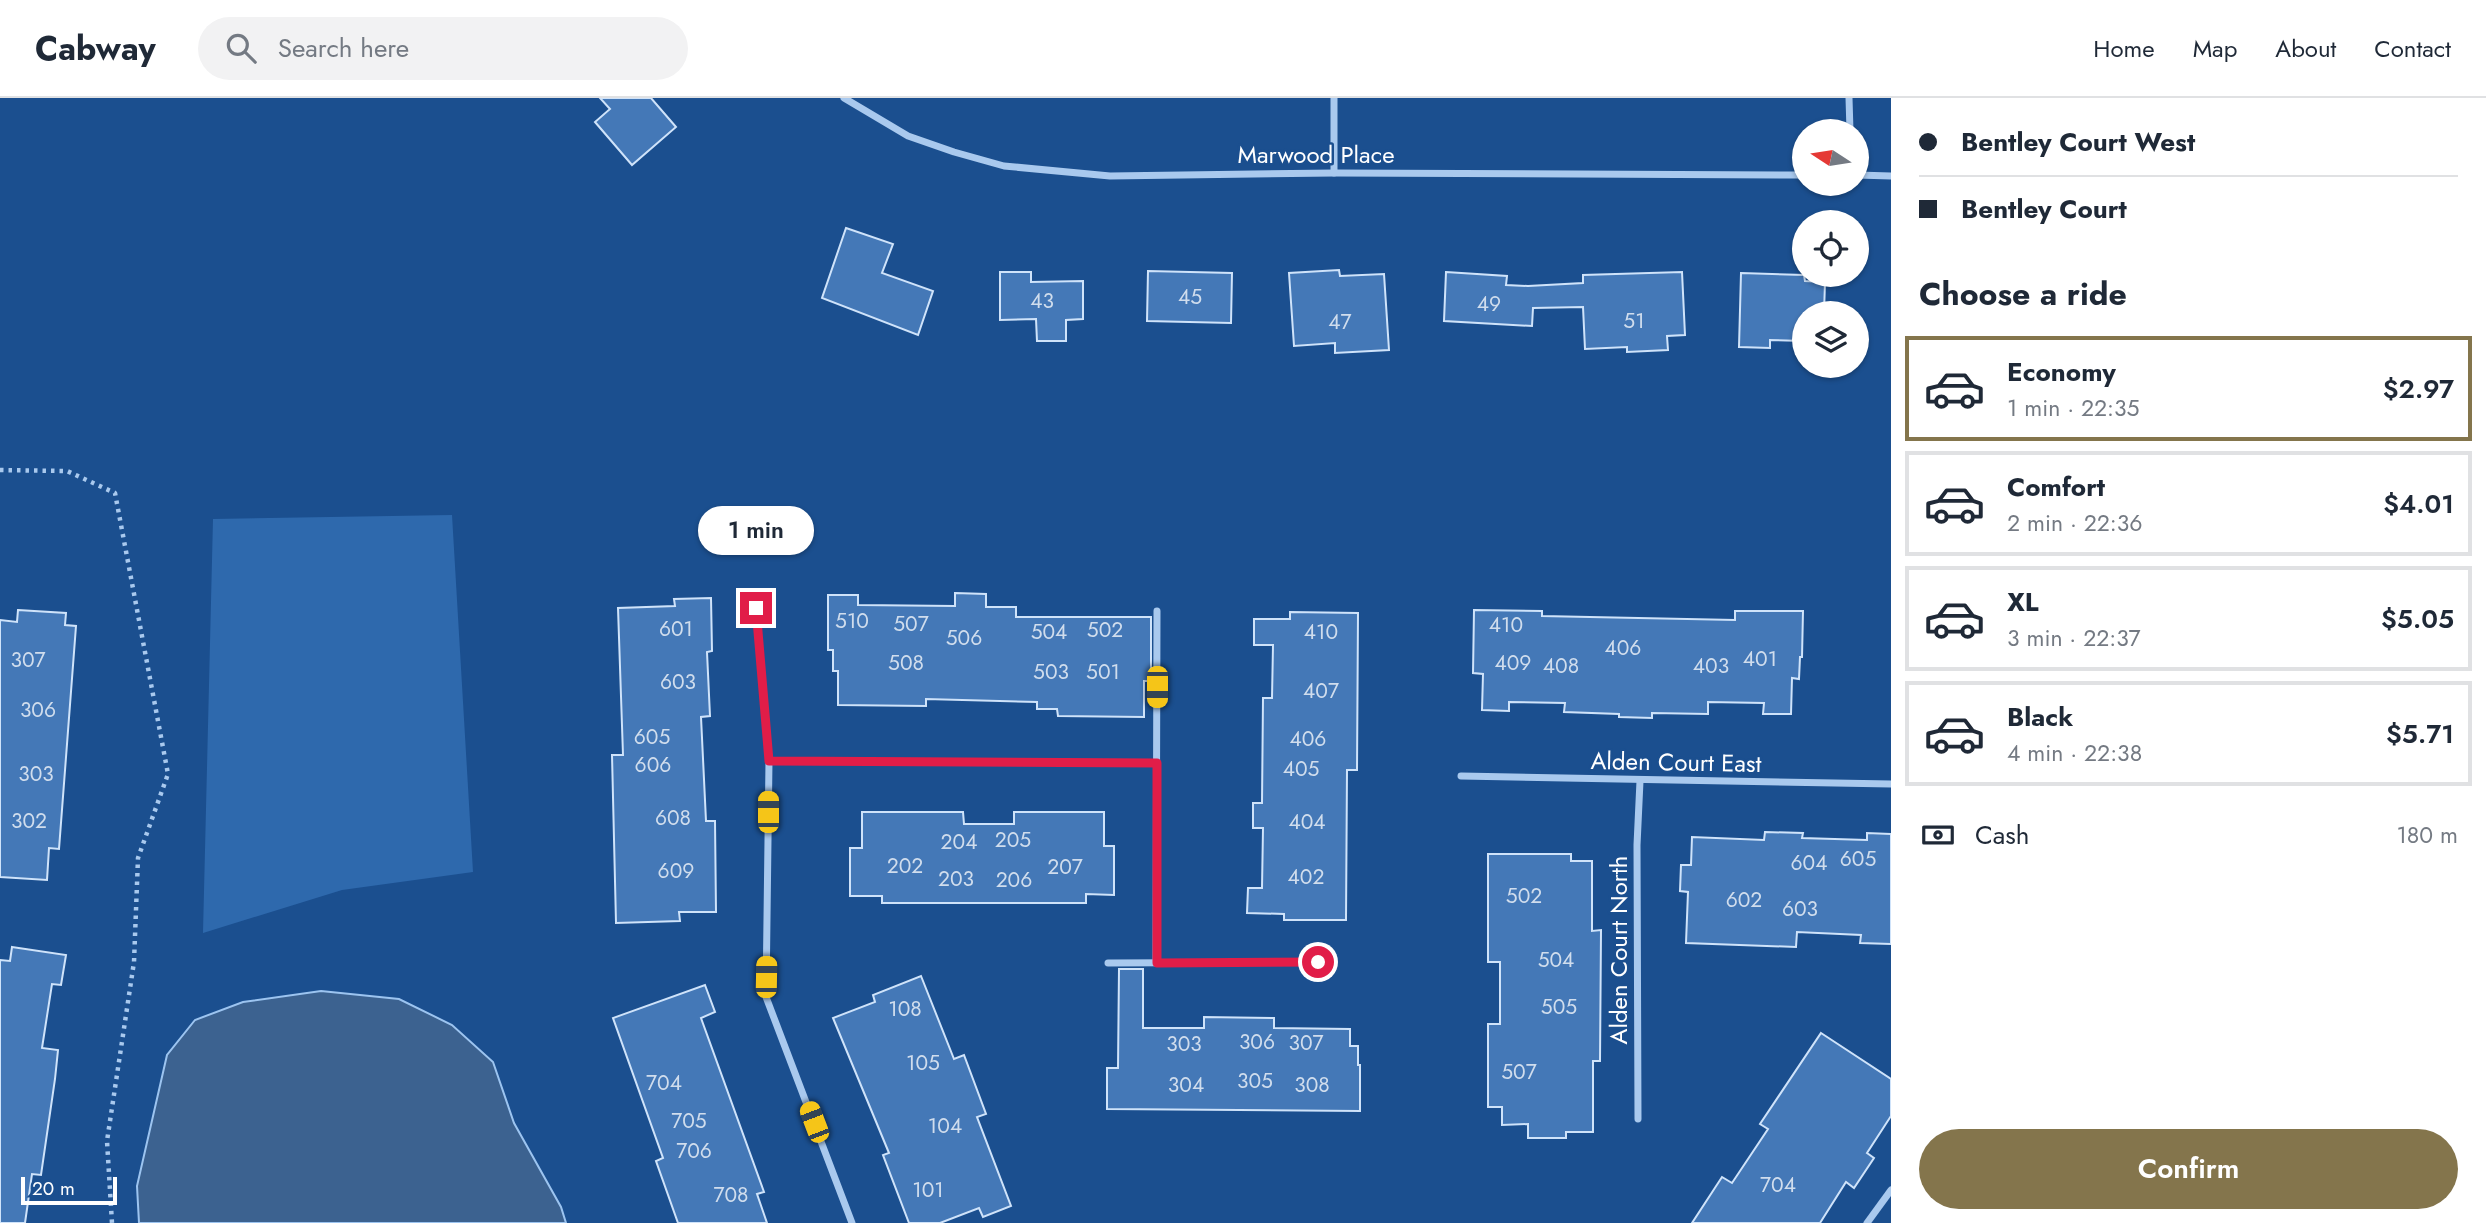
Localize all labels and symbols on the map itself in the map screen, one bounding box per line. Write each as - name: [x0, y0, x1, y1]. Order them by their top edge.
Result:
- north arrow: [1792, 119, 1869, 196]
- street label: Marwood Place: [1237, 137, 1395, 172]
- house number: 45: [1178, 282, 1202, 312]
- house number: 43: [1030, 286, 1054, 316]
- house number: 49: [1477, 289, 1501, 319]
- house number: 51: [1623, 306, 1645, 336]
- house number: 47: [1328, 307, 1352, 337]
- callout: 1 min: [698, 506, 814, 556]
- route end: [740, 592, 772, 624]
- house number: 510: [835, 606, 869, 636]
- house number: 507: [893, 609, 929, 639]
- house number: 410: [1489, 610, 1523, 640]
- house number: 601: [659, 614, 693, 644]
- house number: 502: [1087, 615, 1123, 645]
- house number: 504: [1031, 617, 1067, 647]
- house number: 410: [1304, 617, 1338, 647]
- house number: 506: [946, 623, 982, 653]
- house number: 406: [1605, 633, 1641, 663]
- house number: 401: [1743, 644, 1777, 674]
- house number: 307: [10, 645, 46, 675]
- house number: 508: [888, 648, 924, 678]
- house number: 409: [1495, 648, 1531, 678]
- house number: 408: [1543, 651, 1579, 681]
- house number: 403: [1693, 651, 1729, 681]
- house number: 503: [1033, 657, 1069, 687]
- house number: 501: [1086, 657, 1120, 687]
- car: [1147, 666, 1168, 708]
- house number: 603: [660, 667, 696, 697]
- house number: 407: [1303, 676, 1339, 706]
- house number: 306: [20, 695, 56, 725]
- house number: 605: [634, 722, 670, 752]
- house number: 406: [1290, 724, 1326, 754]
- street label: Alden Court East: [1590, 743, 1762, 781]
- house number: 606: [635, 750, 671, 780]
- house number: 405: [1283, 754, 1319, 784]
- house number: 303: [18, 759, 54, 789]
- car: [758, 791, 779, 833]
- house number: 608: [655, 803, 691, 833]
- house number: 302: [11, 806, 47, 836]
- house number: 404: [1288, 807, 1326, 837]
- house number: 205: [995, 825, 1031, 855]
- house number: 204: [941, 827, 977, 857]
- house number: 605: [1840, 844, 1876, 874]
- house number: 604: [1791, 848, 1827, 878]
- house number: 202: [887, 851, 923, 881]
- house number: 207: [1047, 852, 1083, 882]
- house number: 609: [658, 856, 694, 886]
- street label: Alden Court North: [1601, 856, 1636, 1044]
- house number: 402: [1288, 862, 1324, 892]
- house number: 203: [938, 864, 974, 894]
- house number: 206: [996, 865, 1032, 895]
- house number: 502: [1506, 881, 1542, 911]
- house number: 602: [1726, 885, 1762, 915]
- house number: 603: [1782, 894, 1818, 924]
- house number: 504: [1538, 945, 1574, 975]
- route start: [1302, 946, 1334, 978]
- car: [756, 956, 777, 998]
- house number: 505: [1541, 992, 1577, 1022]
- house number: 108: [888, 994, 922, 1024]
- house number: 306: [1239, 1027, 1275, 1057]
- house number: 307: [1288, 1028, 1324, 1058]
- house number: 303: [1166, 1029, 1202, 1059]
- house number: 105: [906, 1048, 940, 1078]
- house number: 507: [1501, 1057, 1537, 1087]
- house number: 305: [1237, 1066, 1273, 1096]
- house number: 704: [646, 1068, 682, 1098]
- house number: 304: [1168, 1070, 1204, 1100]
- house number: 308: [1294, 1070, 1330, 1100]
- car: [797, 1099, 832, 1145]
- house number: 705: [671, 1106, 707, 1136]
- house number: 104: [928, 1111, 962, 1141]
- house number: 706: [676, 1136, 712, 1166]
- house number: 704: [1760, 1170, 1796, 1200]
- scale bar: [21, 1174, 117, 1206]
- house number: 101: [912, 1175, 944, 1205]
- house number: 708: [713, 1180, 749, 1210]

